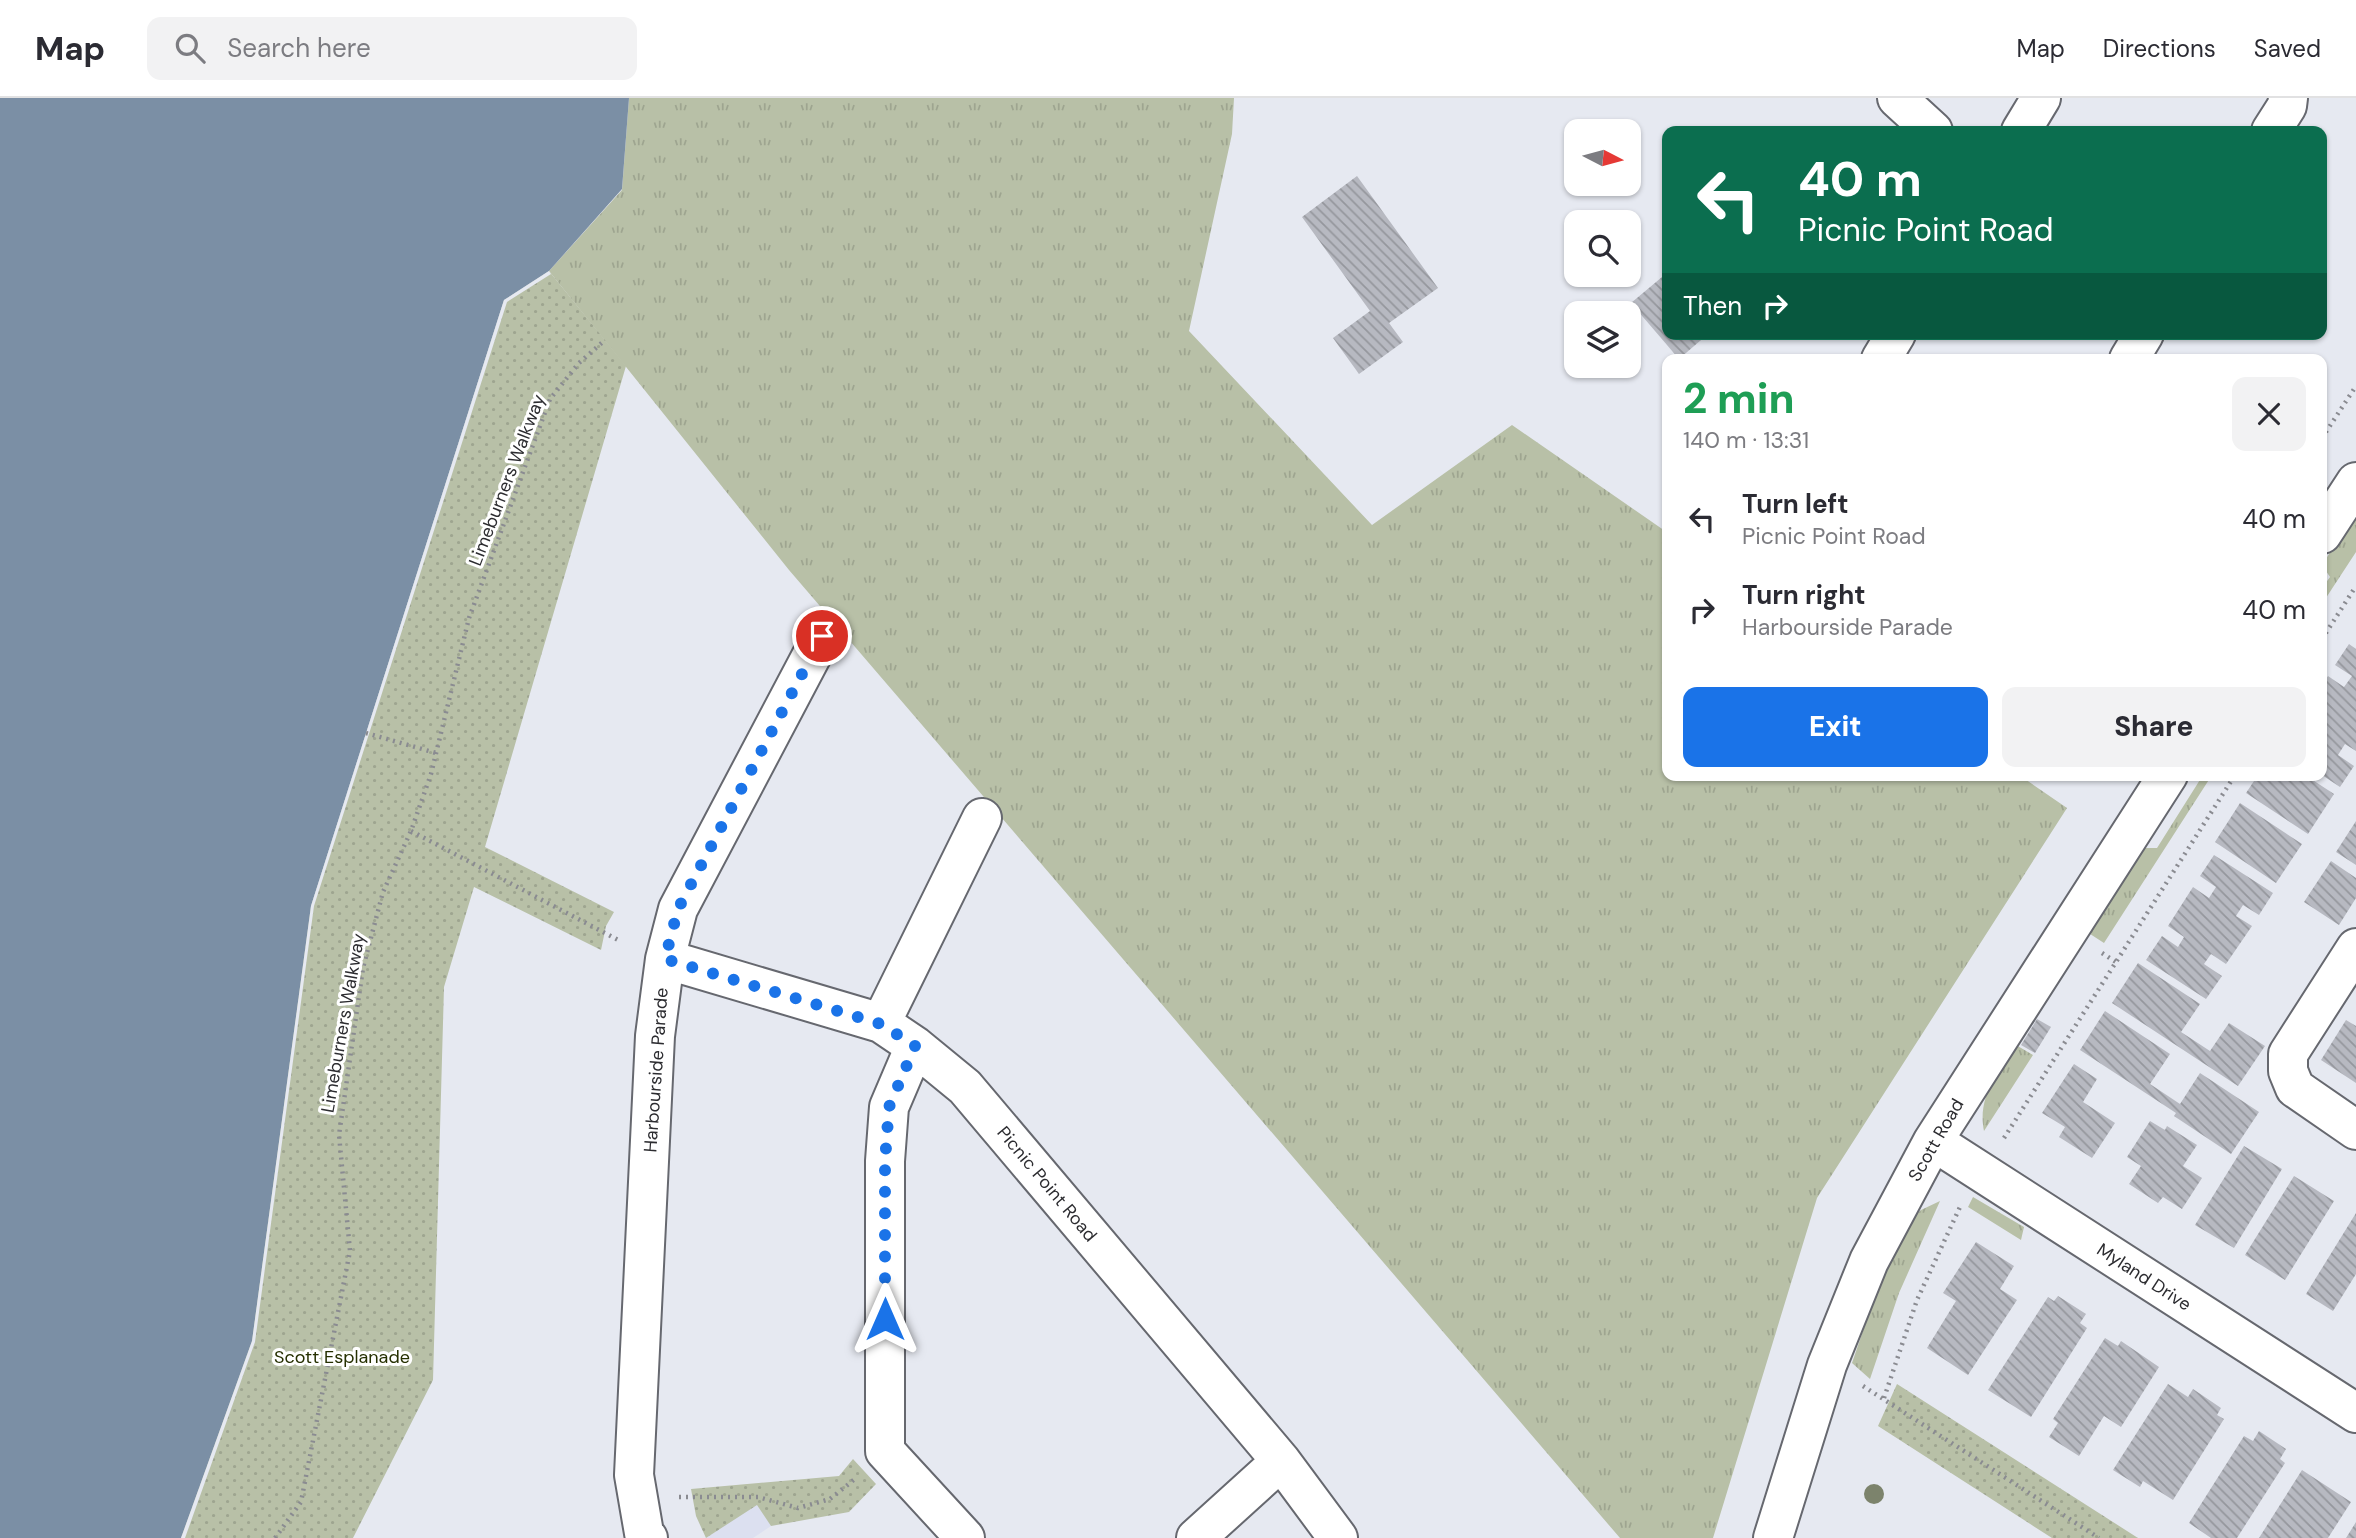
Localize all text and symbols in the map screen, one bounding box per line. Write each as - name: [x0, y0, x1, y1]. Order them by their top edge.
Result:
- search box: [147, 17, 637, 80]
- text: Map: [35, 27, 105, 70]
- icon: search: [171, 29, 209, 67]
- text: Search here: [227, 31, 371, 65]
- text: Map: [2017, 33, 2065, 64]
- text: Directions: [2103, 33, 2216, 64]
- text: Saved: [2254, 33, 2321, 64]
- north arrow: [1564, 119, 1642, 196]
- map controls: [1564, 119, 1641, 378]
- text: 40 m: [1798, 147, 1922, 211]
- icon: left: [1683, 154, 1774, 245]
- text: Picnic Point Road: [1798, 209, 2054, 251]
- button: search: [1564, 210, 1641, 287]
- icon: right: [1756, 287, 1794, 325]
- text: Then: [1683, 289, 1742, 323]
- button: layers: [1564, 301, 1641, 378]
- text: 2 min: [1683, 371, 1794, 426]
- button: close: [2232, 377, 2306, 451]
- street label: Limeburners Walkway: [463, 391, 551, 569]
- text: 140 m · 13:31: [1683, 425, 1809, 455]
- text: Turn left: [1742, 487, 1849, 521]
- icon: left: [1683, 500, 1721, 538]
- text: 40 m: [2242, 502, 2306, 536]
- text: Picnic Point Road: [1742, 521, 1926, 551]
- text: Turn right: [1742, 578, 1866, 612]
- icon: right: [1683, 591, 1721, 629]
- text: 40 m: [2242, 593, 2306, 627]
- pin: [792, 606, 852, 666]
- text: Harbourside Parade: [1742, 612, 1953, 642]
- icon: arrive: [803, 617, 841, 655]
- button: Exit: [1683, 687, 1988, 767]
- button: Share: [2002, 687, 2306, 767]
- street label: Limeburners Walkway: [315, 931, 371, 1115]
- street label: Harbourside Parade: [638, 987, 674, 1153]
- street label: Scott Road: [1903, 1094, 1969, 1186]
- street label: Picnic Point Road: [992, 1121, 1102, 1247]
- street label: Myland Drive: [2092, 1238, 2196, 1316]
- position arrow: [848, 1282, 922, 1356]
- park label: Scott Esplanade: [274, 1345, 410, 1369]

